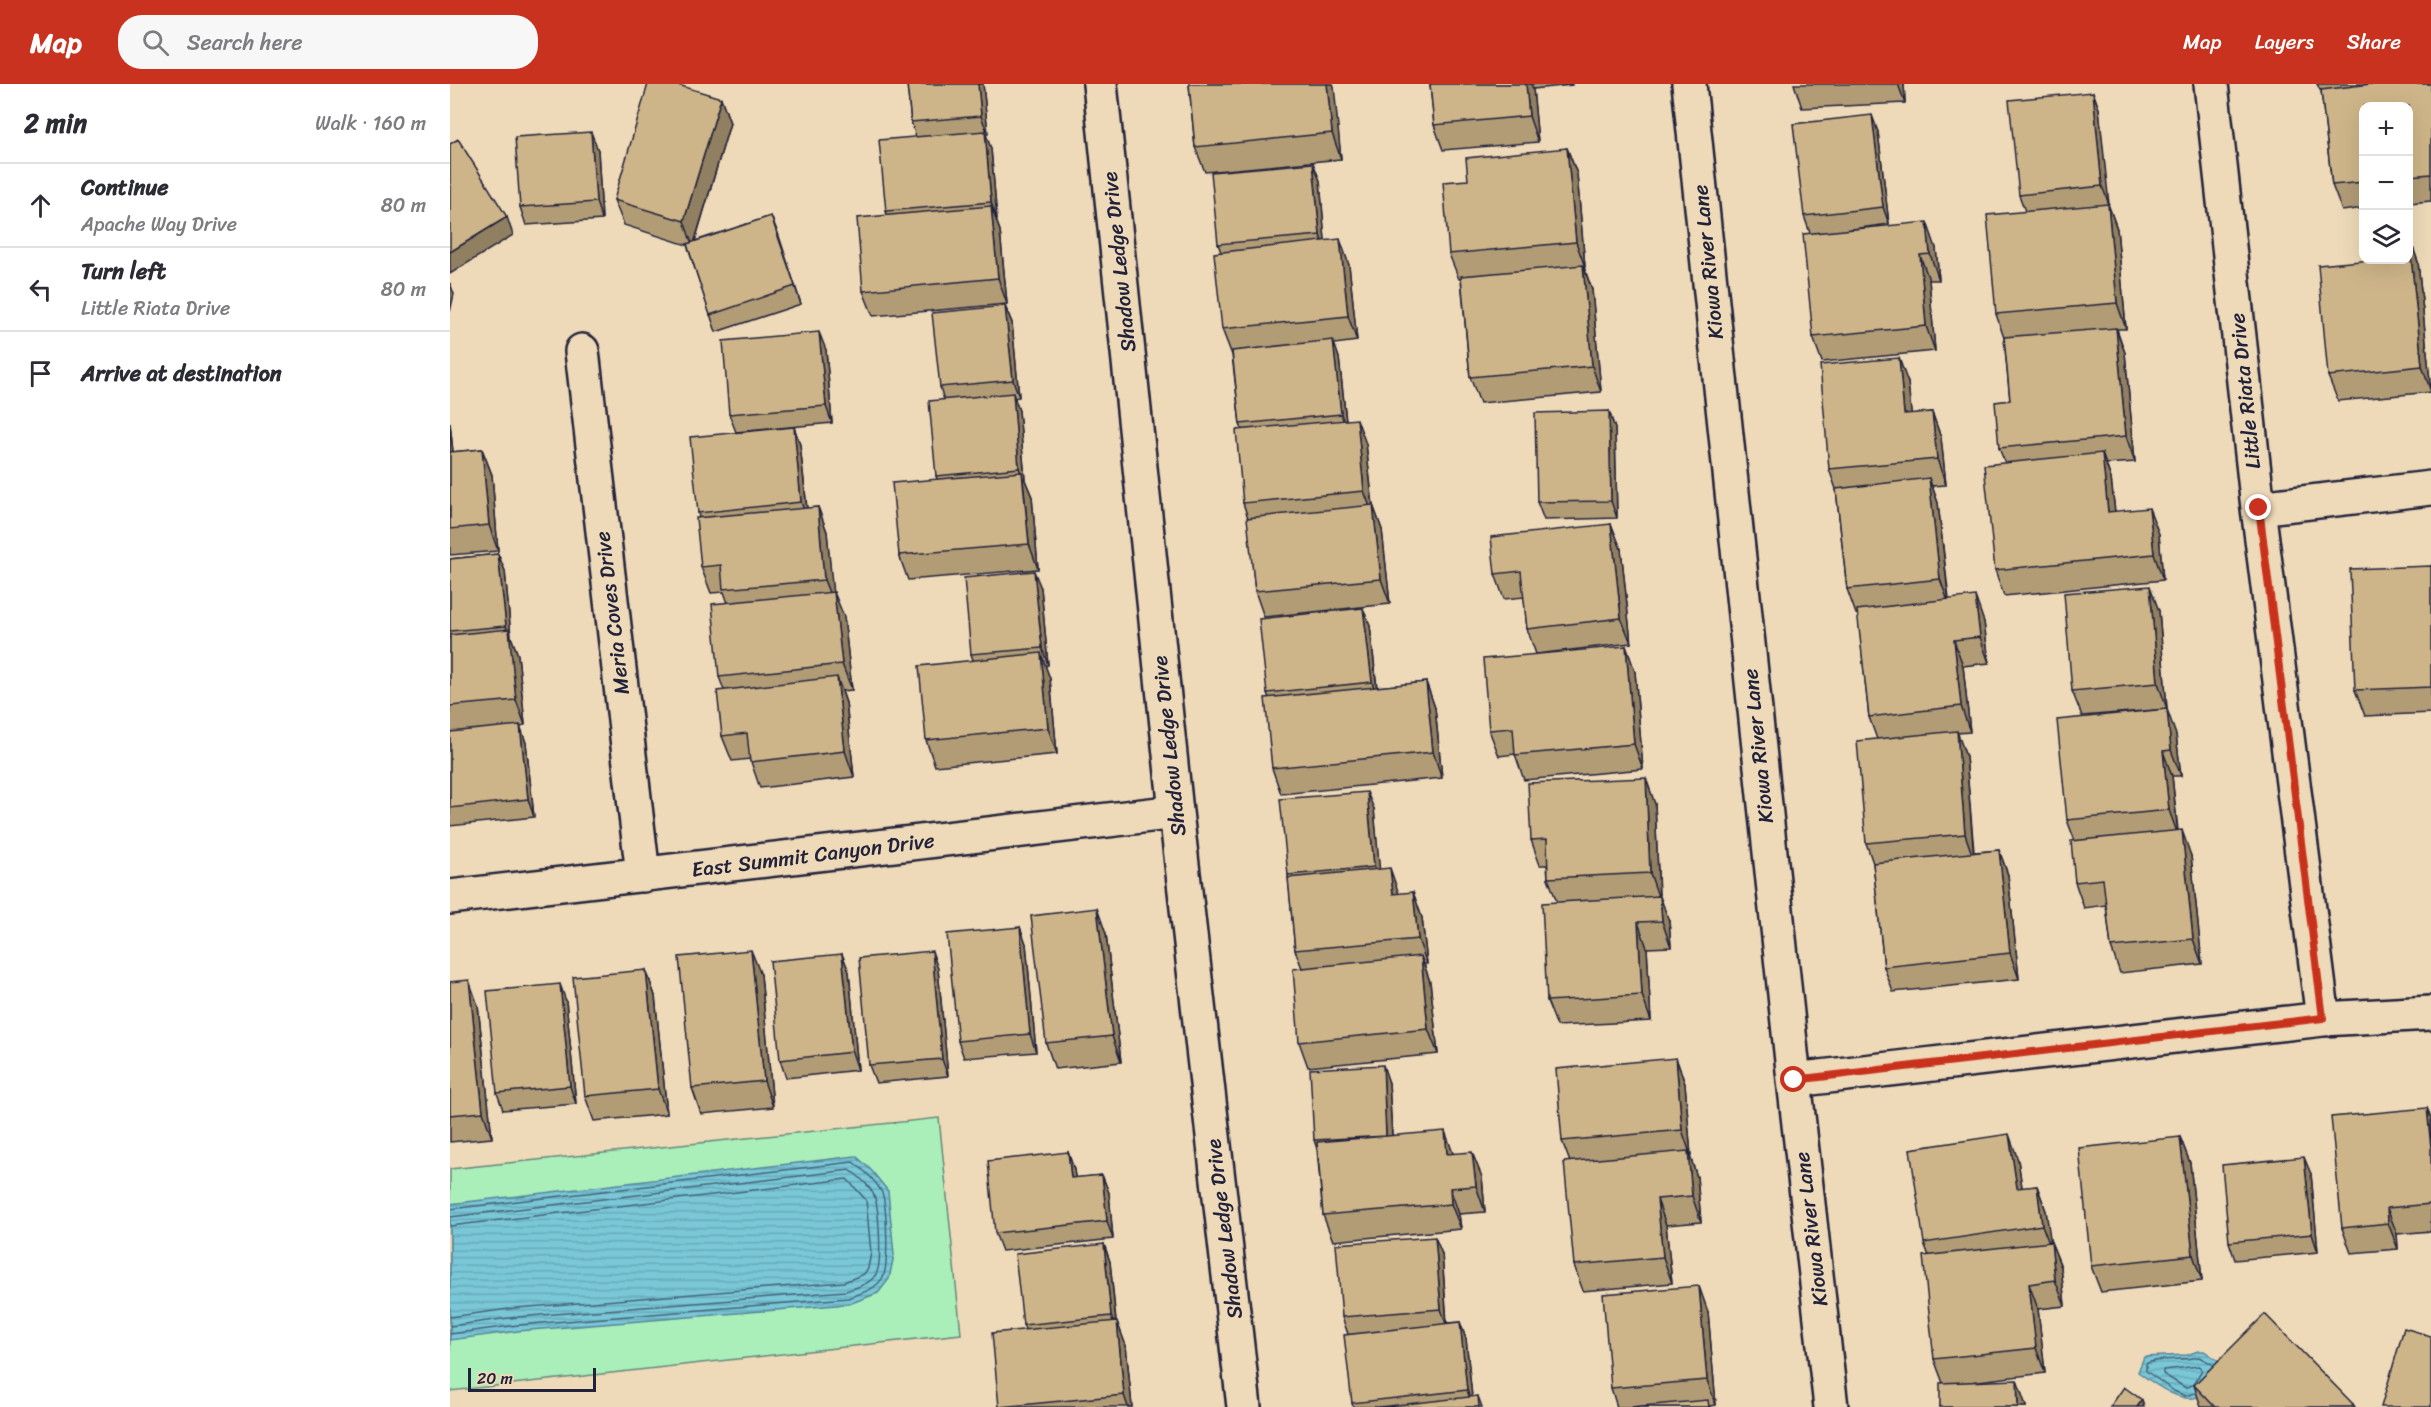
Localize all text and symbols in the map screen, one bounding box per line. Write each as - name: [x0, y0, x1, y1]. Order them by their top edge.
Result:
- search box: [118, 15, 538, 69]
- text: Map: [30, 18, 82, 67]
- text: Search here: [187, 23, 303, 62]
- text: Map: [2183, 23, 2222, 61]
- text: Layers: [2255, 23, 2314, 61]
- text: Share: [2347, 23, 2401, 61]
- icon: search: [139, 26, 172, 59]
- text: 2 min: [24, 100, 87, 146]
- map controls: [2359, 102, 2413, 264]
- button: +: [2359, 102, 2413, 156]
- text: Walk · 160 m: [315, 106, 426, 141]
- button: −: [2359, 156, 2413, 210]
- text: Continue: [81, 168, 169, 207]
- street label: Shadow Ledge Drive: [1091, 170, 1147, 354]
- street label: Kiowa River Lane: [1681, 183, 1735, 341]
- text: 80 m: [381, 188, 426, 223]
- icon: ahead: [24, 189, 57, 222]
- text: Apache Way Drive: [81, 207, 237, 242]
- button: layers: [2359, 210, 2413, 264]
- text: Turn left: [81, 252, 166, 291]
- text: 80 m: [381, 272, 426, 307]
- icon: left: [24, 273, 57, 306]
- text: Little Riata Drive: [81, 291, 230, 326]
- street label: Little Riata Drive: [2218, 311, 2272, 471]
- text: Arrive at destination: [81, 354, 282, 393]
- icon: arrive: [24, 357, 57, 390]
- route end: [2245, 494, 2271, 520]
- street label: Meria Coves Drive: [583, 529, 641, 697]
- street label: Shadow Ledge Drive: [1141, 654, 1197, 838]
- street label: Kiowa River Lane: [1731, 667, 1785, 825]
- street label: East Summit Canyon Drive: [689, 821, 937, 889]
- route start: [1780, 1066, 1806, 1092]
- street label: Shadow Ledge Drive: [1194, 1137, 1254, 1321]
- street label: Kiowa River Lane: [1783, 1149, 1839, 1308]
- text: 20 m: [477, 1364, 513, 1393]
- scale bar: [468, 1365, 596, 1392]

